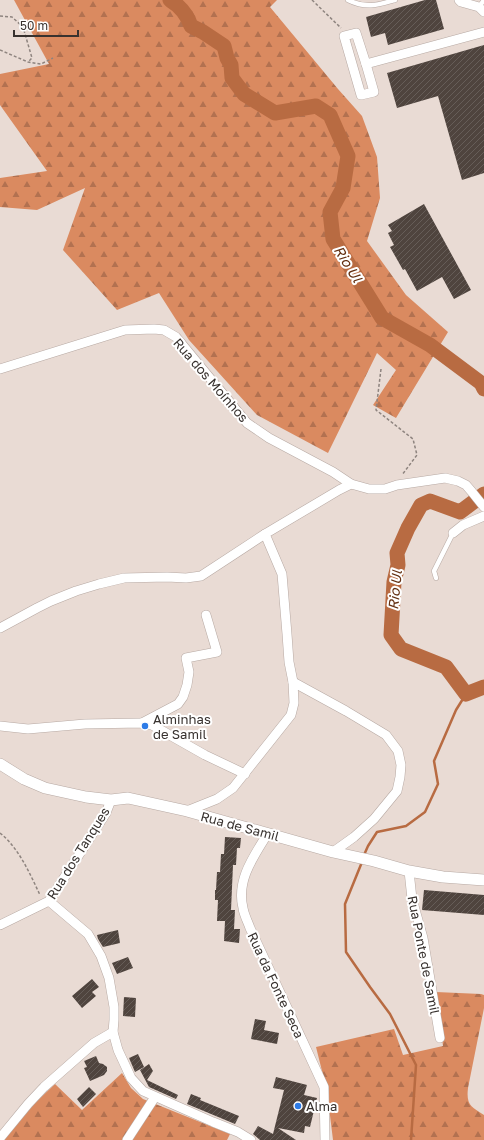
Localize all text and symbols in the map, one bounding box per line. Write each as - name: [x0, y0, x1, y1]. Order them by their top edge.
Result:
- scale bar: [14, 12, 78, 38]
- text: 50 m: [20, 18, 48, 33]
- water label: Rio Ul: [331, 242, 366, 286]
- street label: Rua dos Moínhos: [170, 335, 252, 425]
- water label: Rio Ul: [384, 569, 405, 611]
- place label: Alminhas de Samil: [153, 711, 211, 742]
- marker: Alminhas de Samil: [140, 721, 150, 731]
- street label: Rua dos Tanques: [43, 804, 113, 902]
- street label: Rua de Samil: [199, 808, 281, 844]
- street label: Rua Ponte de Samil: [405, 894, 443, 1016]
- street label: Rua da Fonte Seca: [244, 929, 308, 1041]
- place label: Alma: [306, 1098, 337, 1114]
- marker: Alma: [293, 1101, 303, 1111]

